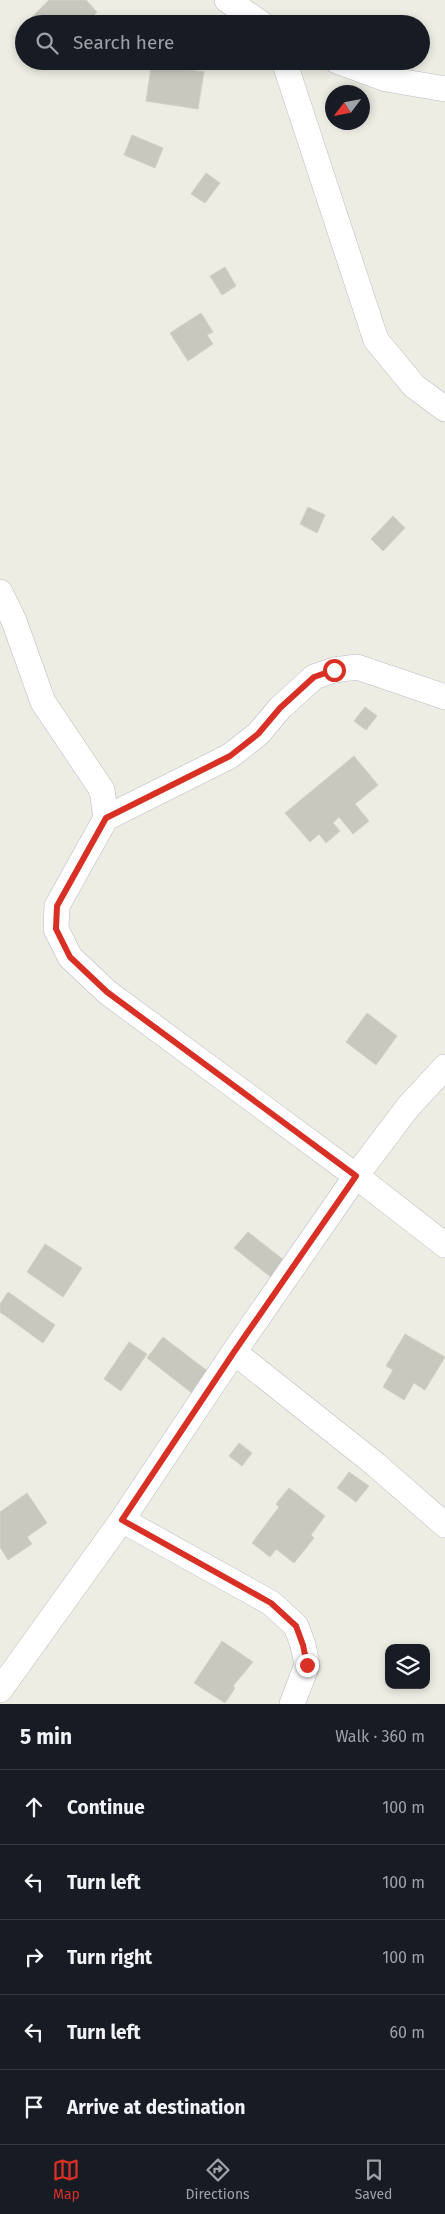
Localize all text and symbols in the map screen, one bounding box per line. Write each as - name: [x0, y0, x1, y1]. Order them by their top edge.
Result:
- search box: [15, 15, 430, 70]
- icon: search: [33, 29, 61, 57]
- text: Search here: [73, 31, 174, 54]
- north arrow: [325, 85, 370, 130]
- route start: [323, 659, 346, 682]
- map controls: [385, 1644, 430, 1689]
- button: layers: [385, 1644, 430, 1689]
- route end: [296, 1654, 319, 1677]
- text: 5 min: [20, 1724, 72, 1750]
- text: Walk · 360 m: [335, 1727, 425, 1746]
- icon: ahead: [20, 1793, 48, 1821]
- text: Continue: [67, 1796, 145, 1819]
- text: 100 m: [382, 1798, 425, 1817]
- icon: left: [20, 1868, 48, 1896]
- text: Turn left: [67, 1871, 141, 1894]
- text: 100 m: [382, 1873, 425, 1892]
- icon: right: [20, 1943, 48, 1971]
- text: Turn right: [67, 1946, 152, 1969]
- text: 100 m: [382, 1948, 425, 1967]
- icon: left: [20, 2018, 48, 2046]
- text: Turn left: [67, 2021, 141, 2044]
- text: 60 m: [390, 2023, 425, 2042]
- icon: arrive: [20, 2093, 48, 2121]
- text: Arrive at destination: [67, 2096, 246, 2119]
- tab: Map: [52, 2156, 80, 2203]
- tab: Directions: [185, 2156, 250, 2203]
- tab: Saved: [355, 2156, 393, 2203]

